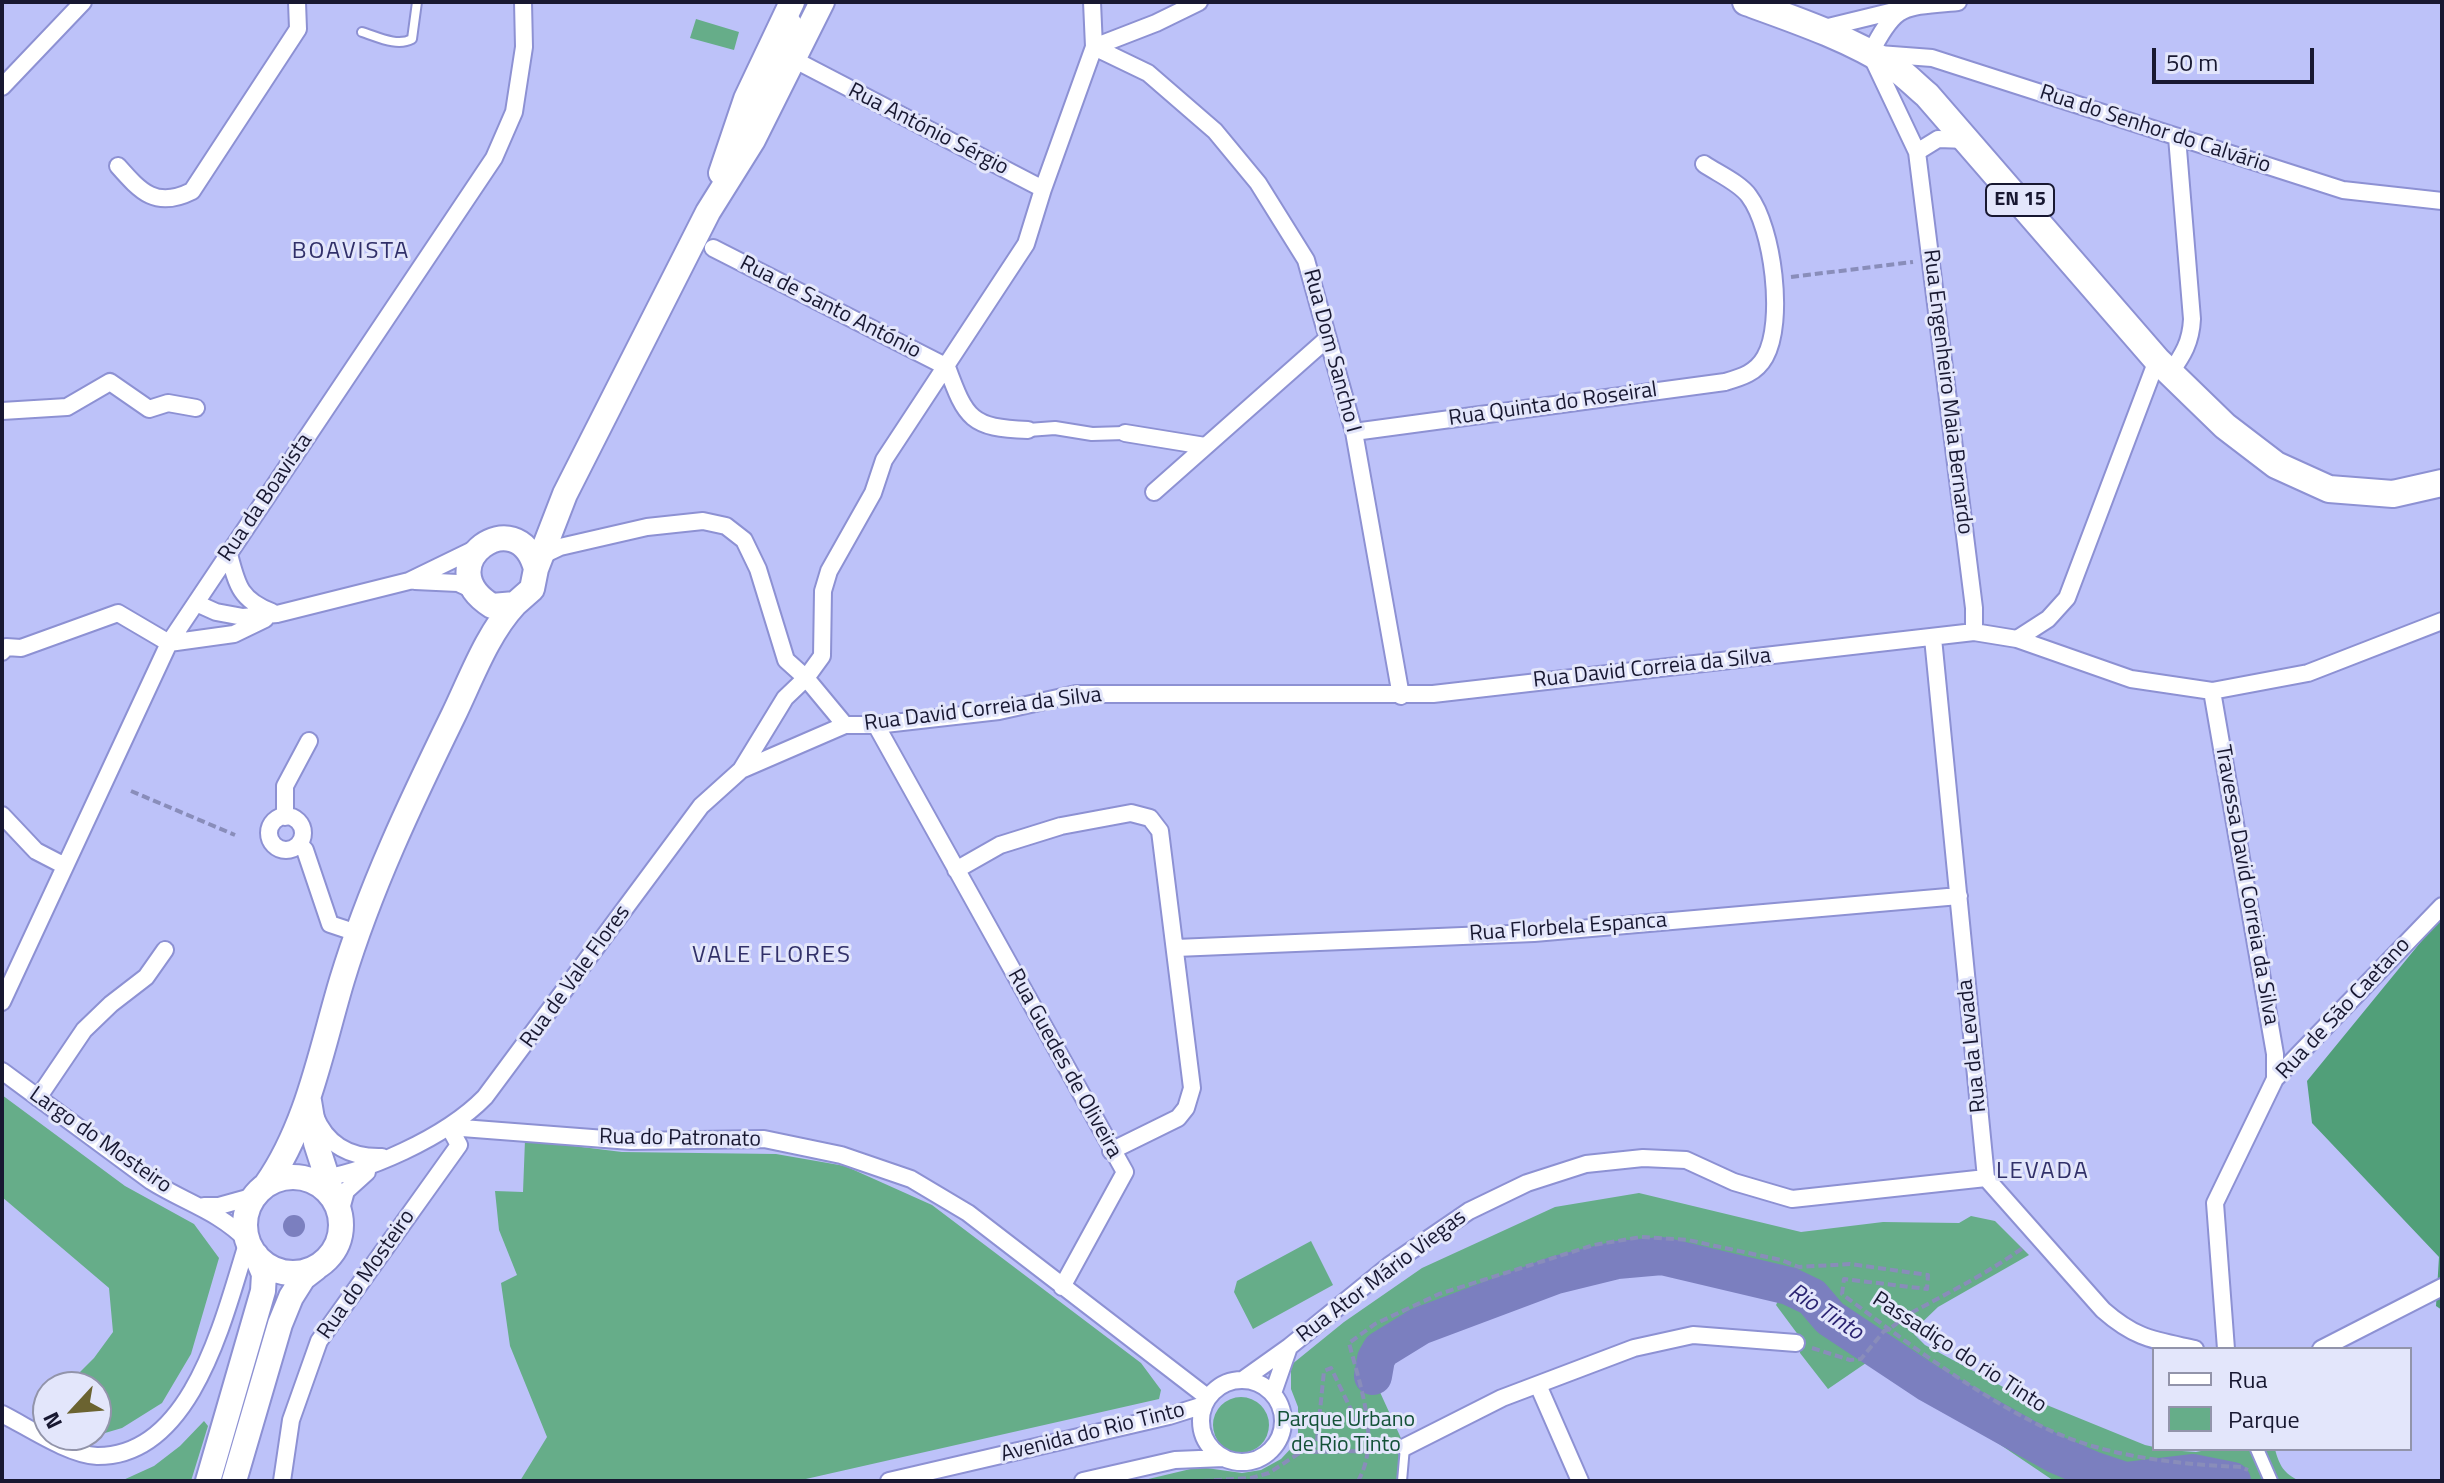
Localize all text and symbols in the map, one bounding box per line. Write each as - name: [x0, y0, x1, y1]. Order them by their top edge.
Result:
- scale bar: [2156, 32, 2318, 82]
- text: 50 m: [2166, 44, 2218, 80]
- street label: Rua António Sérgio: [843, 78, 1013, 182]
- street label: Rua do Senhor do Calvário: [2036, 80, 2274, 180]
- road number: EN 15: [1986, 184, 2054, 216]
- district label: BOAVISTA: [292, 238, 410, 266]
- street label: Rua Engenheiro Maia Bernardo: [1916, 248, 1978, 536]
- street label: Rua de Santo António: [735, 251, 925, 365]
- street label: Rua Dom Sancho I: [1296, 266, 1366, 436]
- street label: Rua Quinta do Roseiral: [1447, 377, 1659, 433]
- street label: Rua da Boavista: [213, 429, 319, 567]
- street label: Rua David Correia da Silva: [1532, 643, 1772, 695]
- street label: Rua David Correia da Silva: [863, 682, 1103, 738]
- street label: Travessa David Correia da Silva: [2208, 743, 2284, 1027]
- street label: Rua de Vale Flores: [515, 901, 637, 1053]
- street label: Rua Florbela Espanca: [1468, 908, 1668, 948]
- street label: Rua de São Caetano: [2272, 933, 2416, 1085]
- district label: VALE FLORES: [692, 942, 852, 970]
- street label: Rua Guedes de Oliveira: [1001, 965, 1127, 1163]
- street label: Rua da Levada: [1953, 978, 1993, 1114]
- street label: Largo do Mosteiro: [24, 1082, 176, 1200]
- street label: Rua do Patronato: [599, 1124, 761, 1154]
- district label: LEVADA: [1996, 1158, 2090, 1186]
- street label: Rua do Mosteiro: [313, 1205, 421, 1345]
- street label: Rua Ator Mário Viegas: [1292, 1205, 1472, 1349]
- water label: Rio Tinto: [1782, 1278, 1868, 1348]
- street label: Passadiço do rio Tinto: [1867, 1287, 2051, 1419]
- legend: [2152, 1347, 2412, 1451]
- text: Rua: [2228, 1361, 2267, 1397]
- north arrow: [32, 1371, 112, 1451]
- street label: Avenida do Rio Tinto: [998, 1397, 1188, 1469]
- text: Parque: [2228, 1401, 2300, 1437]
- text: N: [34, 1406, 71, 1435]
- park label: Parque Urbano de Rio Tinto: [1277, 1408, 1415, 1460]

